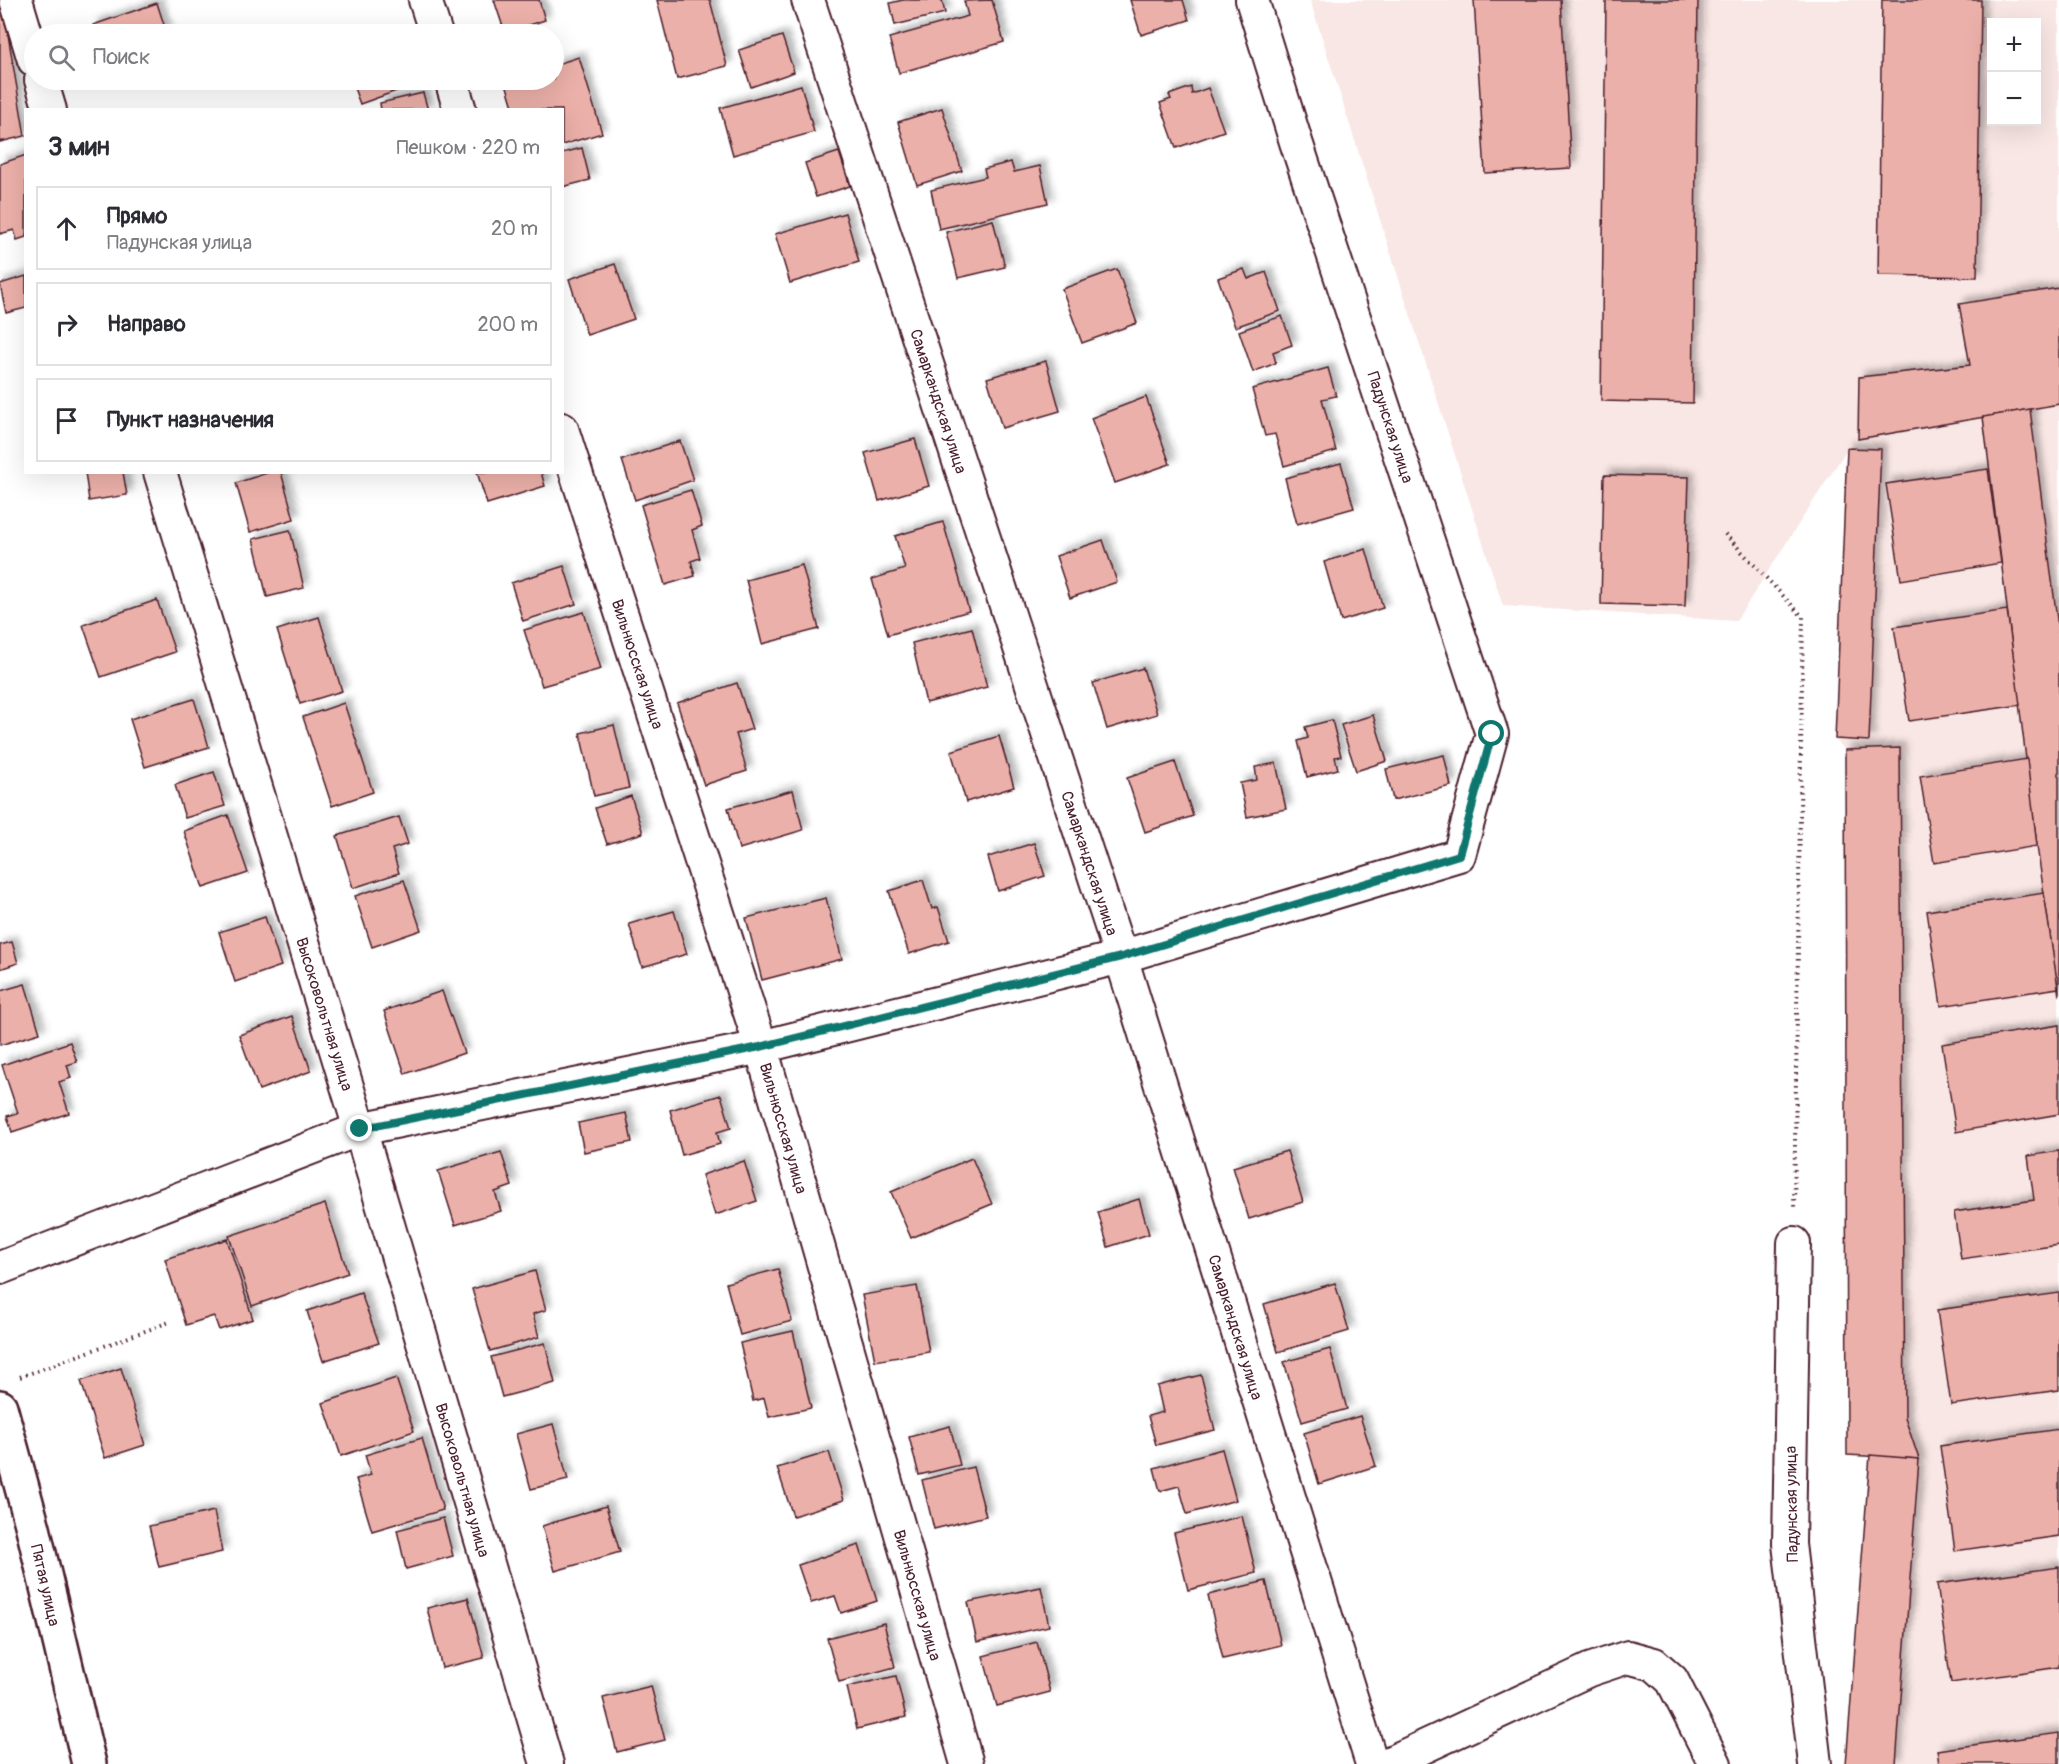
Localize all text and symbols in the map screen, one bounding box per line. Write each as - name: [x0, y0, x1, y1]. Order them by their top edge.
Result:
- map controls: [1987, 18, 2041, 126]
- button: +: [1987, 18, 2041, 72]
- search box: [24, 24, 564, 90]
- icon: search: [45, 41, 78, 74]
- text: Поиск: [93, 43, 150, 71]
- button: −: [1987, 72, 2041, 126]
- text: 3 мин: [48, 131, 110, 163]
- text: Пешком · 220 m: [396, 135, 540, 160]
- text: Прямо: [107, 202, 167, 230]
- icon: ahead: [50, 212, 83, 245]
- text: 20 m: [491, 216, 538, 241]
- text: Падунская улица: [107, 230, 252, 255]
- icon: right: [50, 308, 83, 341]
- text: Направо: [107, 310, 186, 338]
- text: 200 m: [477, 312, 538, 337]
- street label: Самаркандская улица: [905, 327, 971, 476]
- street label: Падунская улица: [1363, 369, 1418, 486]
- icon: arrive: [50, 404, 83, 437]
- text: Пункт назначения: [107, 406, 274, 434]
- street label: Вильнюсская улица: [607, 597, 667, 732]
- route start: [1478, 720, 1504, 746]
- street label: Самаркандская улица: [1056, 789, 1122, 938]
- street label: Высоковольтная улица: [291, 935, 357, 1093]
- street label: Вильнюсская улица: [755, 1061, 811, 1196]
- route end: [346, 1115, 372, 1141]
- street label: Самаркандская улица: [1203, 1252, 1267, 1402]
- street label: Высоковольтная улица: [430, 1401, 494, 1560]
- street label: Падунская улица: [1781, 1446, 1803, 1562]
- street label: Вильнюсская улица: [889, 1528, 945, 1663]
- street label: Пятая улица: [26, 1542, 64, 1628]

